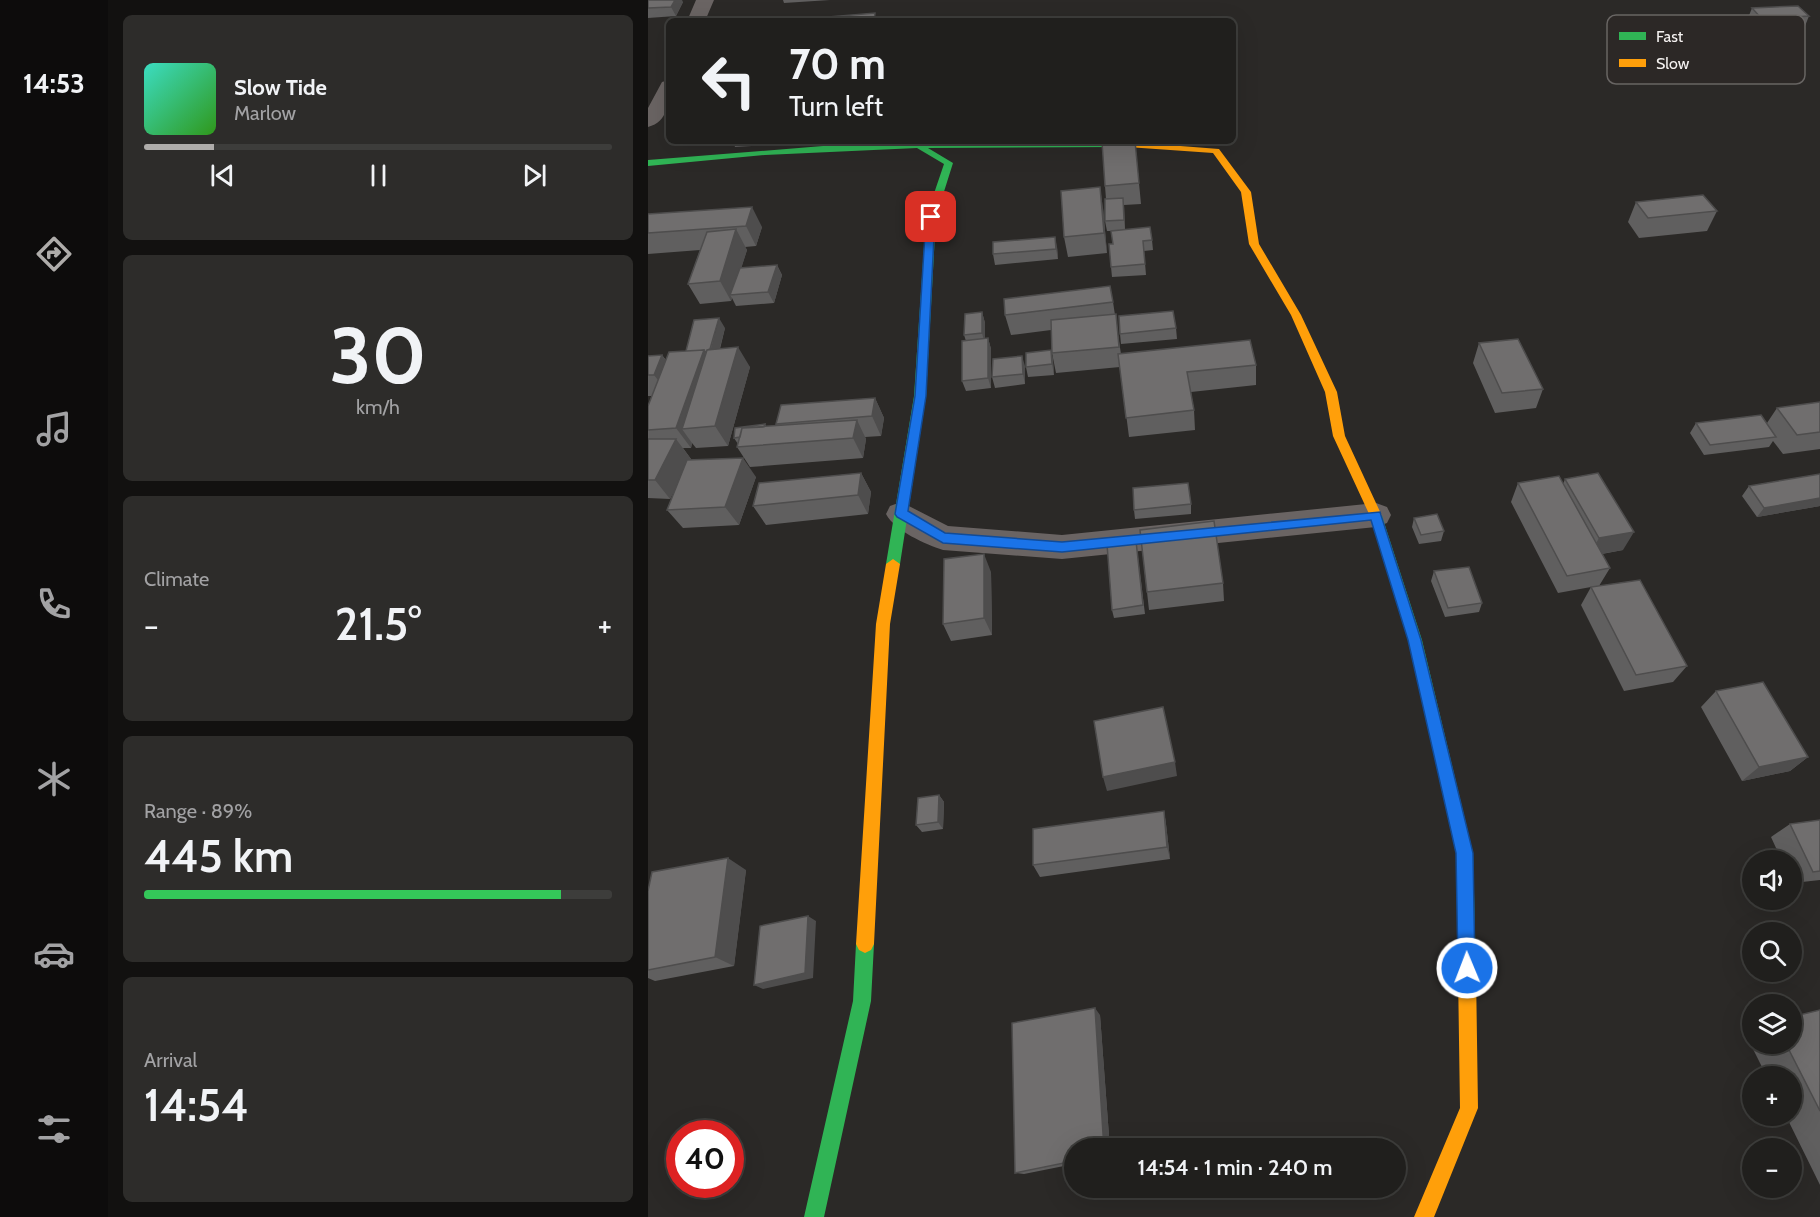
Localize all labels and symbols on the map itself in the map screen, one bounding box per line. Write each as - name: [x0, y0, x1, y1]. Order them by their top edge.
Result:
- legend: [1607, 15, 1805, 84]
- text: Fast: [1656, 27, 1684, 46]
- text: Slow: [1656, 54, 1690, 73]
- pin: [905, 191, 956, 242]
- position arrow: [1435, 936, 1499, 1000]
- speed limit sign: 40: [666, 1120, 744, 1198]

